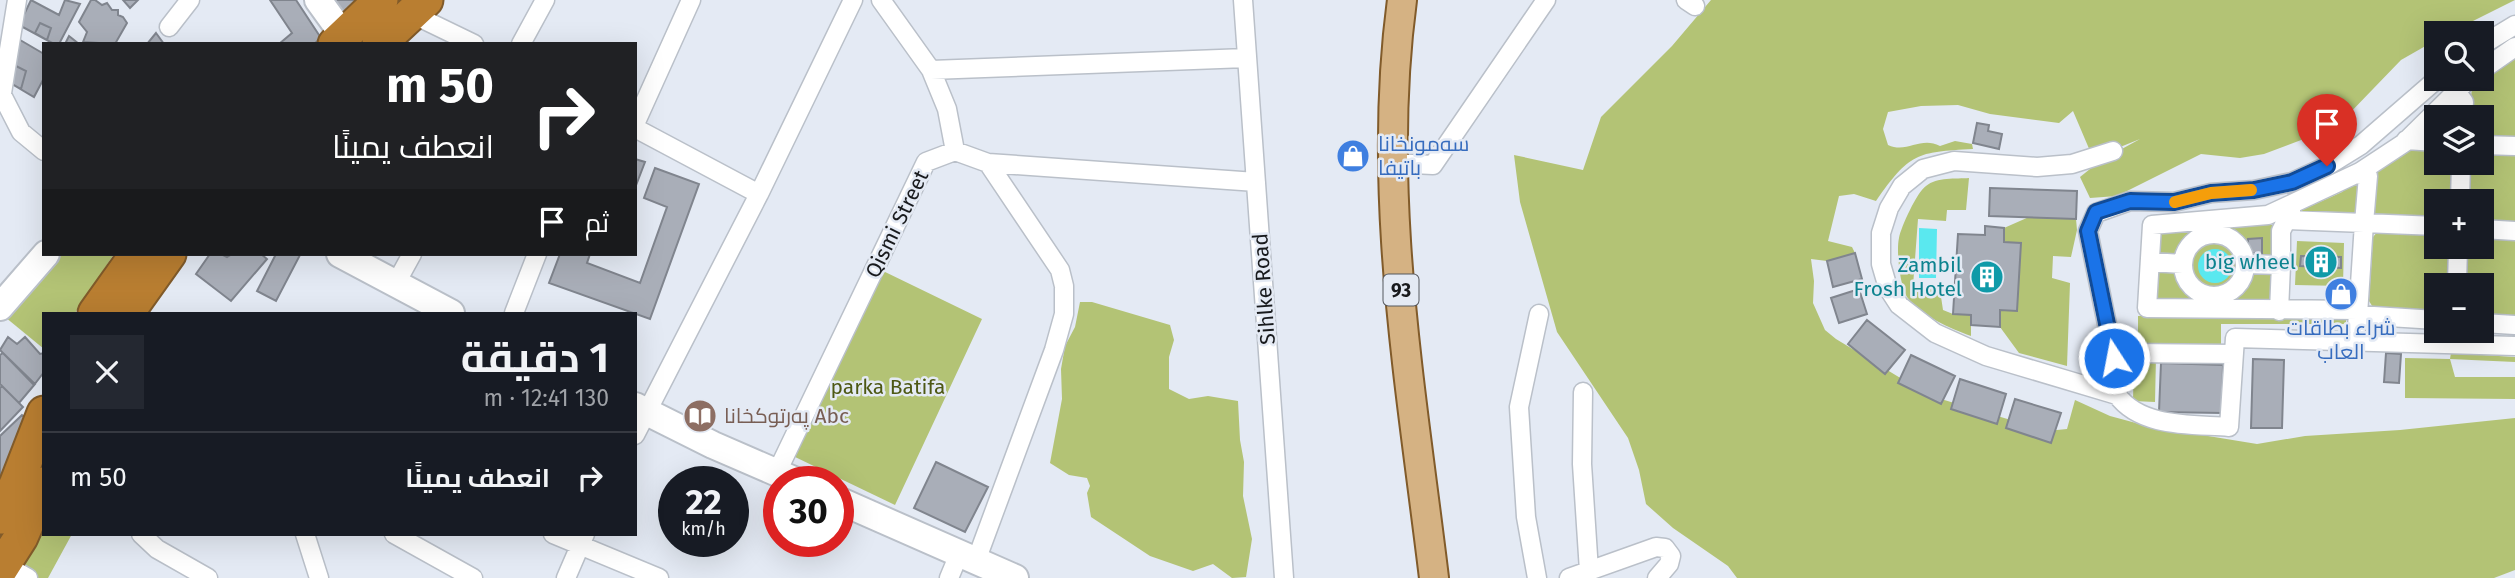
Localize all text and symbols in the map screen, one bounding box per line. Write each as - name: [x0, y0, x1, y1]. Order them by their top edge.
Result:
- map controls: [2424, 21, 2494, 343]
- button: search: [2424, 21, 2494, 91]
- text: 50 m: [386, 56, 494, 115]
- icon: right: [518, 70, 609, 161]
- pin: [2297, 94, 2357, 166]
- icon: arrive: [2308, 105, 2346, 143]
- button: layers: [2424, 105, 2494, 175]
- text: انعطف يمينًا: [332, 128, 494, 166]
- place label: سه‌مونخانا باتيفا: [1378, 131, 1469, 181]
- shop icon: سه‌مونخانا باتيفا: [1334, 137, 1372, 175]
- street label: Qismi Street: [860, 165, 934, 282]
- button: +: [2424, 189, 2494, 259]
- icon: arrive: [533, 203, 571, 241]
- text: ثم: [585, 208, 609, 239]
- street label: Sihlke Road: [1247, 232, 1281, 346]
- building icon: big wheel: [2302, 243, 2340, 281]
- place label: big wheel: [2205, 249, 2296, 275]
- place label: Zambil Frosh Hotel: [1854, 252, 1962, 302]
- building icon: Zambil Frosh Hotel: [1968, 258, 2006, 296]
- button: −: [2424, 273, 2494, 343]
- road number: 93: [1384, 274, 1418, 306]
- shop icon: شراء بطاقات العاب: [2322, 275, 2360, 313]
- place label: شراء بطاقات العاب: [2286, 315, 2396, 365]
- position arrow: [2077, 321, 2151, 395]
- text: 1 دقيقة: [461, 333, 609, 383]
- button: close: [70, 335, 144, 409]
- park label: parka Batifa: [831, 374, 945, 400]
- text: 130 m · 12:41: [484, 384, 609, 412]
- library icon: په‌رتوكخانا Abc: [681, 397, 719, 435]
- place label: په‌رتوكخانا Abc: [724, 403, 849, 430]
- icon: right: [571, 459, 609, 497]
- text: 50 m: [70, 462, 127, 493]
- text: انعطف يمينًا: [405, 463, 550, 494]
- speed limit sign: 30: [763, 466, 854, 557]
- text: 22: [685, 481, 722, 523]
- text: km/h: [681, 518, 726, 540]

